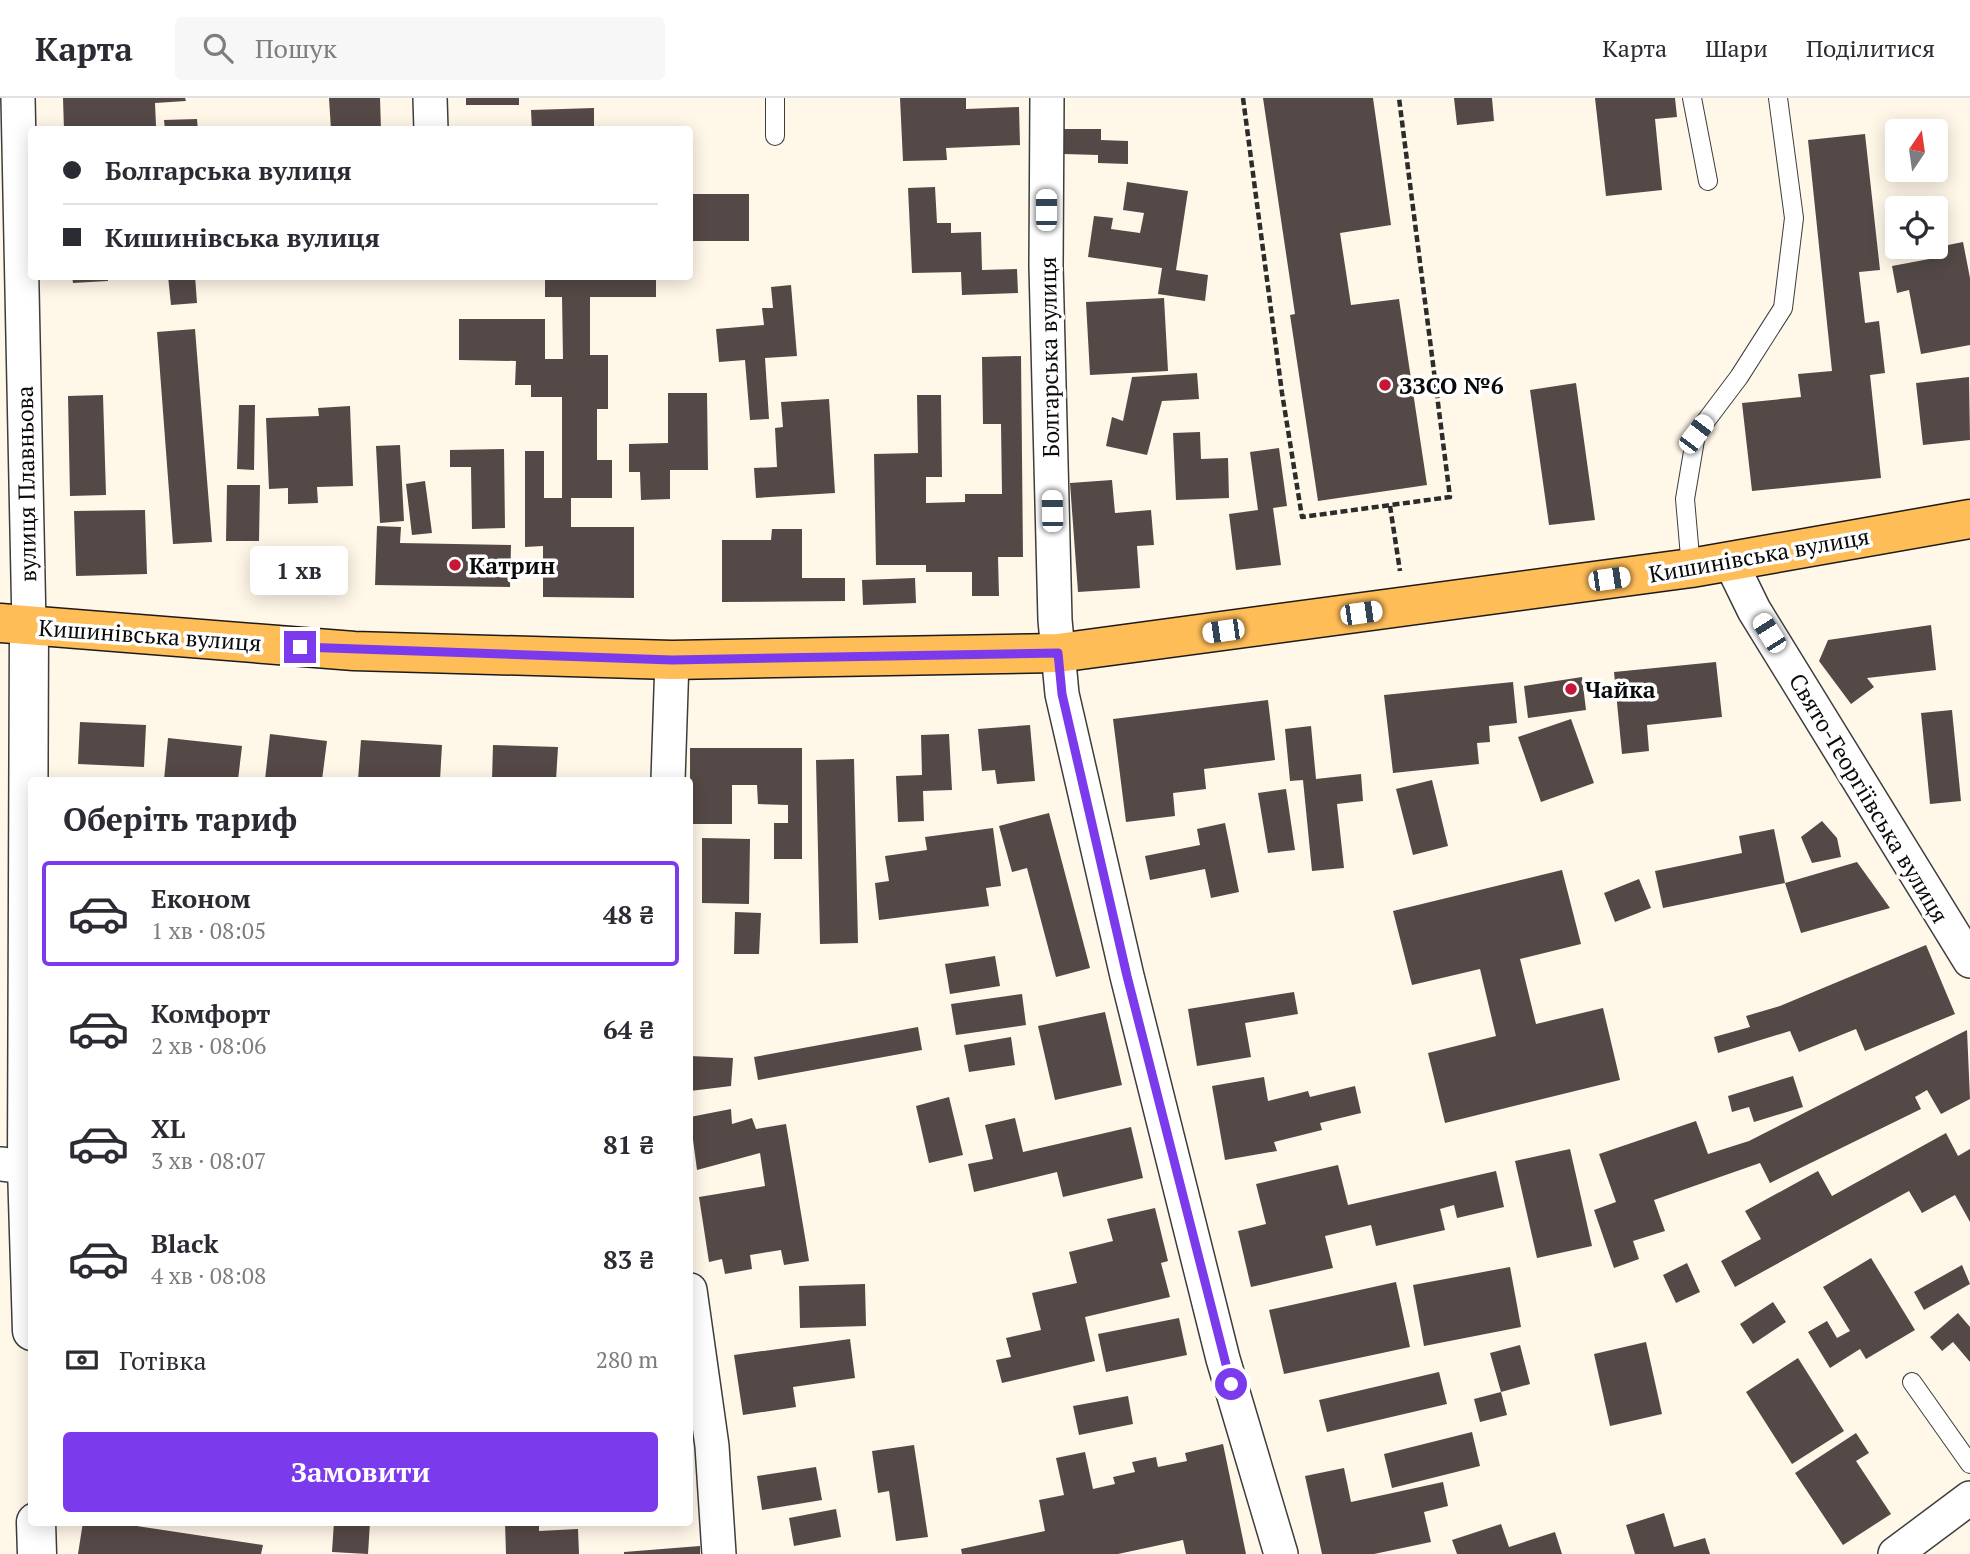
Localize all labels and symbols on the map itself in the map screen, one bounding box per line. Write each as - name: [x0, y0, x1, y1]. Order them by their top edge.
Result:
- north arrow: [1885, 119, 1948, 182]
- car: [1036, 189, 1057, 231]
- street label: Болгарська вулиця: [1032, 256, 1066, 458]
- place label: ЗЗСО №6: [1399, 370, 1504, 401]
- marker: ЗЗСО №6: [1377, 377, 1393, 393]
- street label: вулиця Плавньова: [9, 385, 43, 582]
- car: [1675, 411, 1718, 457]
- car: [1042, 490, 1063, 532]
- street label: Кишинівська вулиця: [1646, 520, 1872, 590]
- callout: 1 хв: [251, 546, 349, 594]
- place label: Катрин: [469, 550, 555, 581]
- marker: Катрин: [447, 557, 463, 573]
- car: [1587, 566, 1632, 592]
- car: [1339, 600, 1384, 626]
- car: [1749, 610, 1790, 656]
- street label: Кишинівська вулиця: [37, 612, 263, 658]
- car: [1201, 618, 1246, 644]
- route end: [284, 631, 316, 663]
- street label: Свято-Георгіївська вулиця: [1782, 667, 1956, 929]
- place label: Чайка: [1585, 674, 1656, 705]
- marker: Чайка: [1563, 681, 1579, 697]
- route start: [1215, 1368, 1247, 1400]

